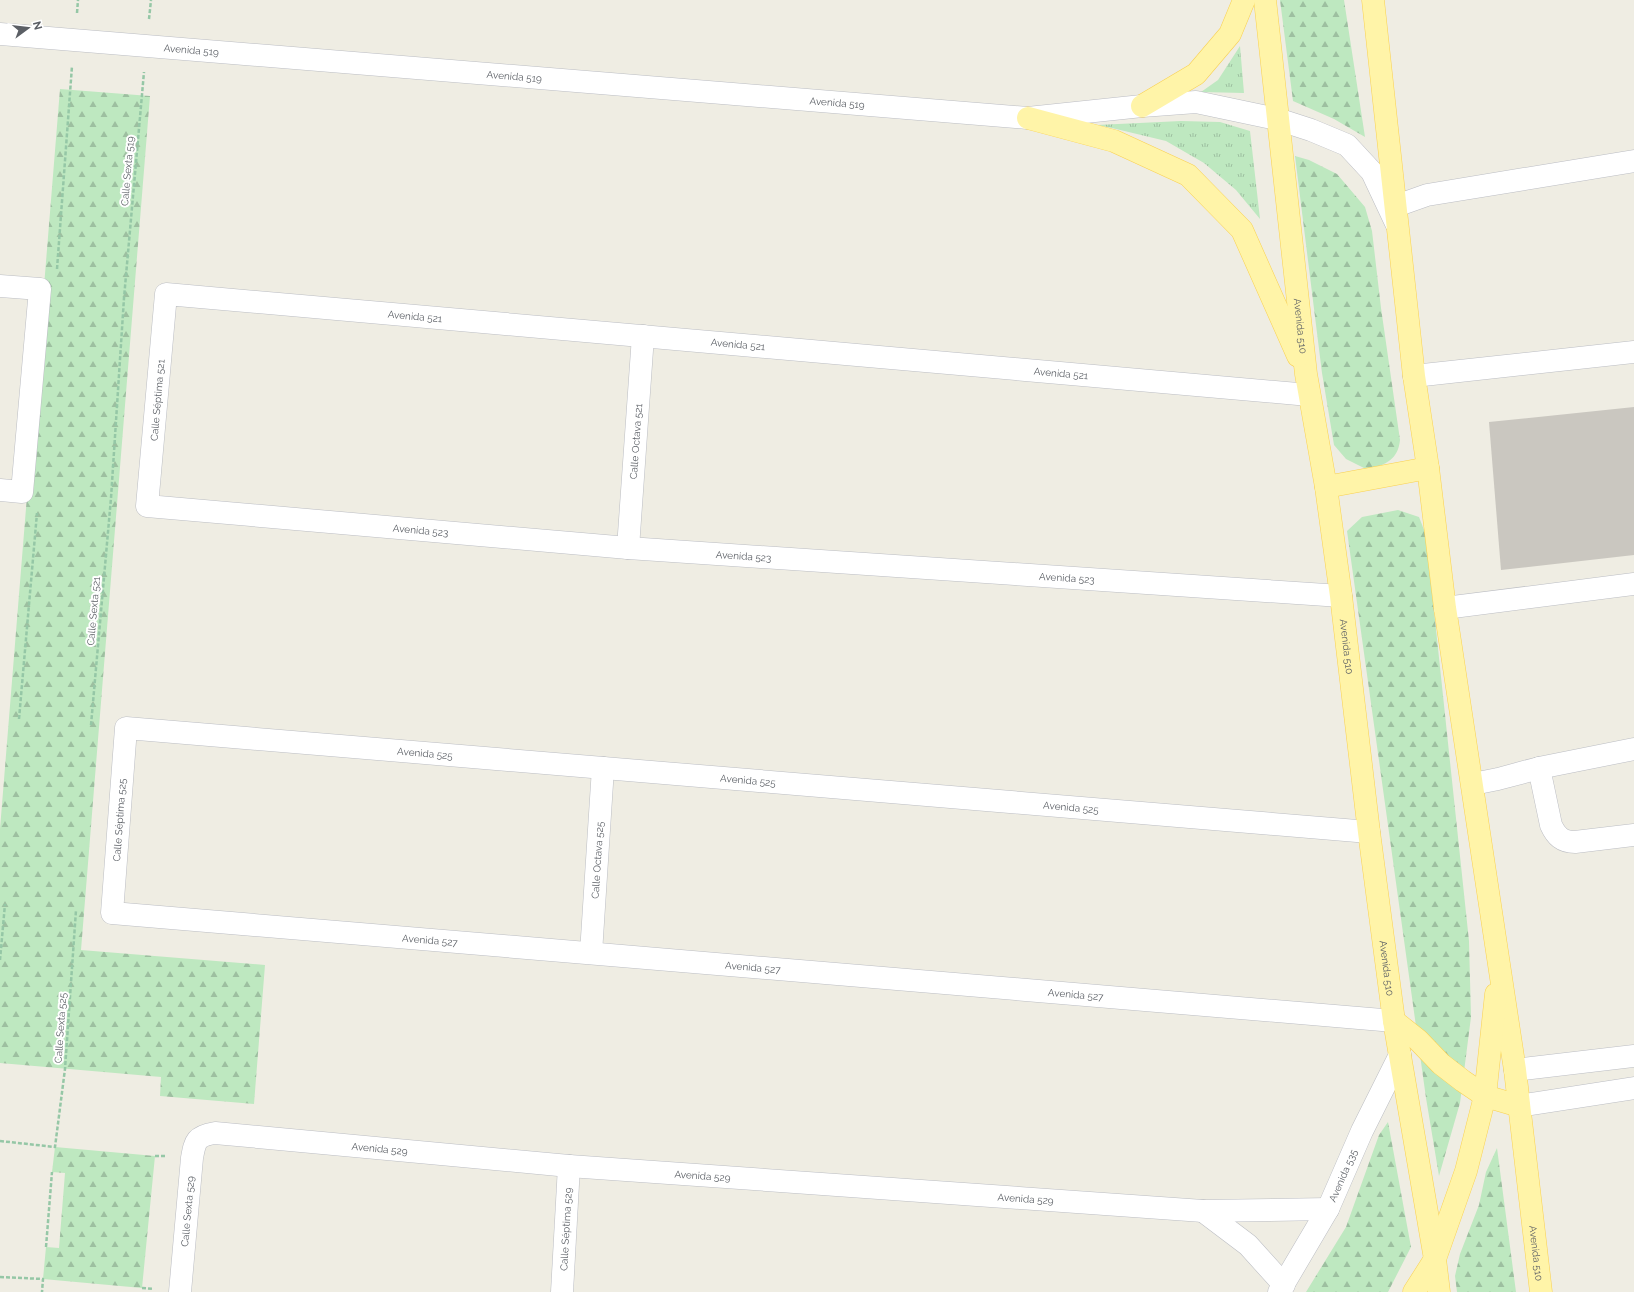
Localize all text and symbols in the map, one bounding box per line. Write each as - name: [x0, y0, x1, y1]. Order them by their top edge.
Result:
- north arrow: [8, 8, 48, 48]
- text: N: [30, 20, 45, 31]
- street label: Avenida 519: [163, 42, 219, 58]
- street label: Avenida 519: [486, 69, 542, 84]
- street label: Avenida 519: [809, 95, 865, 111]
- street label: Calle Sexta 519: [119, 136, 136, 206]
- street label: Avenida 510: [1292, 298, 1309, 354]
- street label: Avenida 521: [387, 309, 443, 324]
- street label: Avenida 521: [710, 337, 766, 352]
- street label: Calle Séptima 521: [148, 358, 167, 441]
- street label: Avenida 521: [1033, 366, 1089, 381]
- street label: Calle Octava 521: [628, 402, 644, 480]
- street label: Avenida 523: [392, 522, 449, 538]
- street label: Avenida 523: [715, 549, 772, 564]
- street label: Avenida 523: [1039, 571, 1095, 585]
- street label: Calle Sexta 521: [85, 575, 102, 646]
- street label: Avenida 510: [1338, 618, 1355, 675]
- street label: Avenida 525: [397, 746, 454, 761]
- street label: Avenida 525: [720, 773, 777, 788]
- street label: Calle Séptima 525: [111, 778, 128, 862]
- street label: Avenida 525: [1043, 800, 1100, 815]
- street label: Calle Octava 525: [590, 821, 606, 899]
- street label: Avenida 527: [402, 932, 459, 948]
- street label: Avenida 510: [1377, 940, 1396, 996]
- street label: Avenida 527: [725, 960, 782, 975]
- street label: Avenida 527: [1047, 987, 1105, 1003]
- street label: Calle Sexta 525: [53, 992, 68, 1064]
- street label: Avenida 529: [351, 1141, 408, 1157]
- street label: Avenida 535: [1327, 1147, 1360, 1203]
- street label: Avenida 529: [674, 1168, 731, 1183]
- street label: Calle Sexta 529: [179, 1175, 196, 1247]
- street label: Calle Séptima 529: [558, 1187, 574, 1271]
- street label: Avenida 529: [997, 1191, 1054, 1206]
- street label: Avenida 510: [1527, 1225, 1545, 1281]

